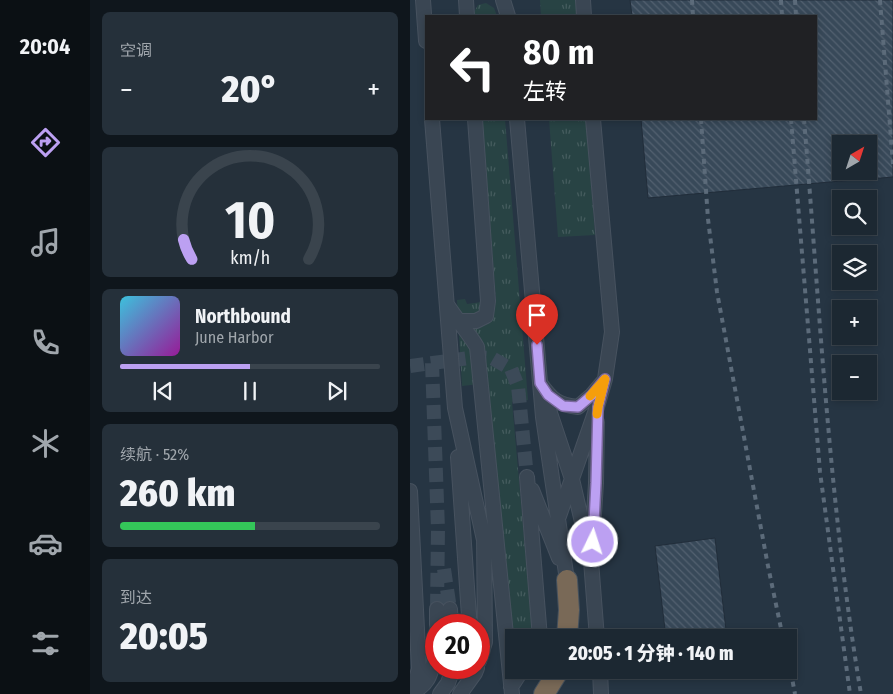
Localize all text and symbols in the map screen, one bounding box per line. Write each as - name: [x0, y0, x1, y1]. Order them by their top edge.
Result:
- text: 80 m: [523, 31, 595, 73]
- text: 20:04: [20, 33, 70, 60]
- icon: left: [440, 35, 505, 100]
- text: 空调: [120, 41, 152, 60]
- text: 20°: [222, 66, 278, 112]
- text: −: [120, 73, 133, 106]
- text: +: [367, 73, 380, 106]
- text: 左转: [523, 78, 567, 105]
- icon: directions: [28, 125, 63, 160]
- north arrow: [832, 135, 878, 180]
- map controls: [832, 135, 877, 400]
- text: 10: [225, 189, 275, 252]
- button: search: [832, 190, 877, 235]
- icon: music: [28, 225, 63, 260]
- button: layers: [832, 245, 877, 290]
- text: km/h: [230, 247, 270, 269]
- pin: [516, 294, 558, 345]
- button: +: [832, 300, 877, 345]
- icon: arrive: [523, 301, 551, 329]
- text: Northbound: [195, 305, 291, 328]
- icon: phone: [28, 325, 63, 360]
- text: June Harbor: [195, 328, 273, 347]
- button: −: [832, 355, 877, 400]
- icon: previous: [149, 377, 177, 405]
- icon: pause: [236, 377, 264, 405]
- icon: next: [323, 377, 351, 405]
- icon: climate: [28, 426, 63, 461]
- text: 续航 · 52%: [120, 445, 189, 464]
- text: 260 km: [120, 470, 235, 516]
- position arrow: [566, 515, 618, 567]
- icon: car: [28, 526, 63, 561]
- text: 到达: [120, 588, 152, 607]
- text: 20:05: [120, 613, 208, 659]
- speed limit sign: 20: [425, 614, 490, 679]
- icon: filters: [28, 626, 63, 661]
- text: 20:05 · 1 分钟 · 140 m: [569, 642, 733, 665]

